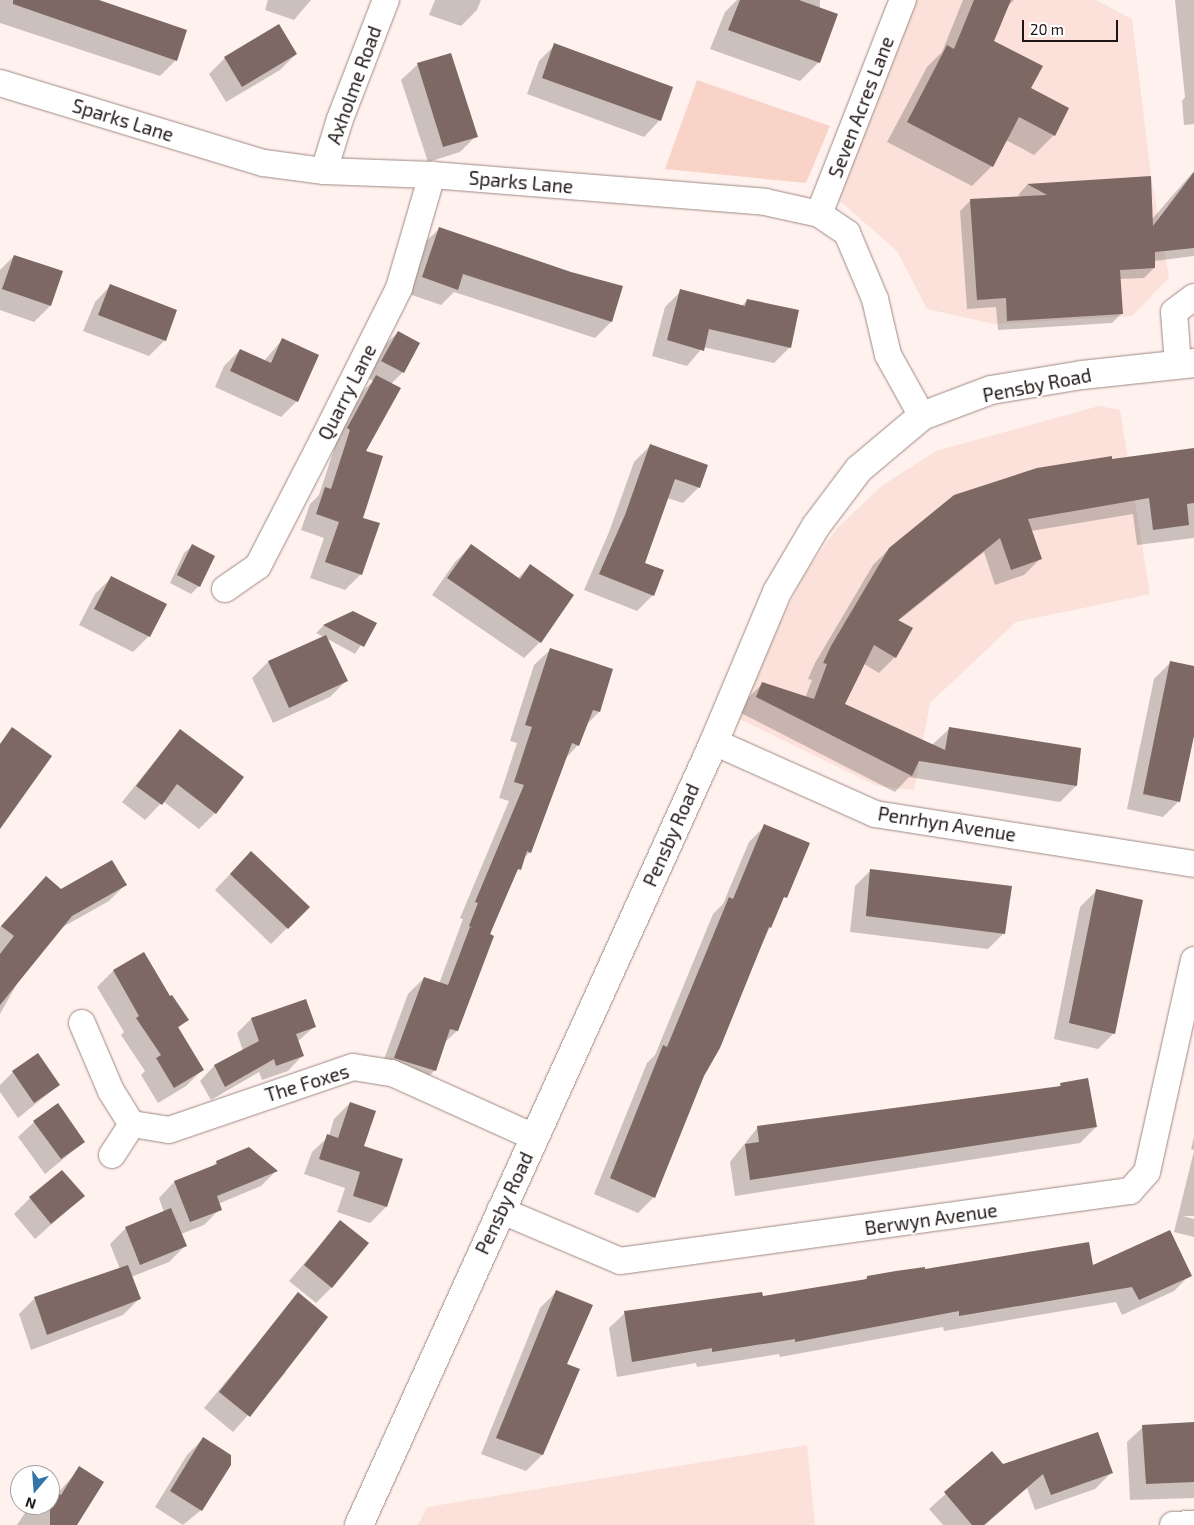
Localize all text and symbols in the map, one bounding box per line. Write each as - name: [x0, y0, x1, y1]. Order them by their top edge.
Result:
- scale bar: [1024, 10, 1120, 42]
- text: 20 m: [1030, 20, 1064, 38]
- street label: Axholme Road: [322, 23, 386, 147]
- street label: Seven Acres Lane: [823, 33, 899, 181]
- street label: Sparks Lane: [70, 94, 176, 146]
- street label: Sparks Lane: [468, 166, 574, 198]
- street label: Quarry Lane: [313, 340, 381, 444]
- street label: Pensby Road: [980, 363, 1094, 407]
- street label: Pensby Road: [638, 780, 704, 890]
- street label: Penrhyn Avenue: [876, 802, 1018, 846]
- street label: The Foxes: [262, 1059, 352, 1107]
- street label: Pensby Road: [470, 1148, 538, 1258]
- street label: Berwyn Avenue: [863, 1198, 999, 1240]
- north arrow: [10, 1465, 60, 1515]
- text: N: [23, 1494, 38, 1513]

